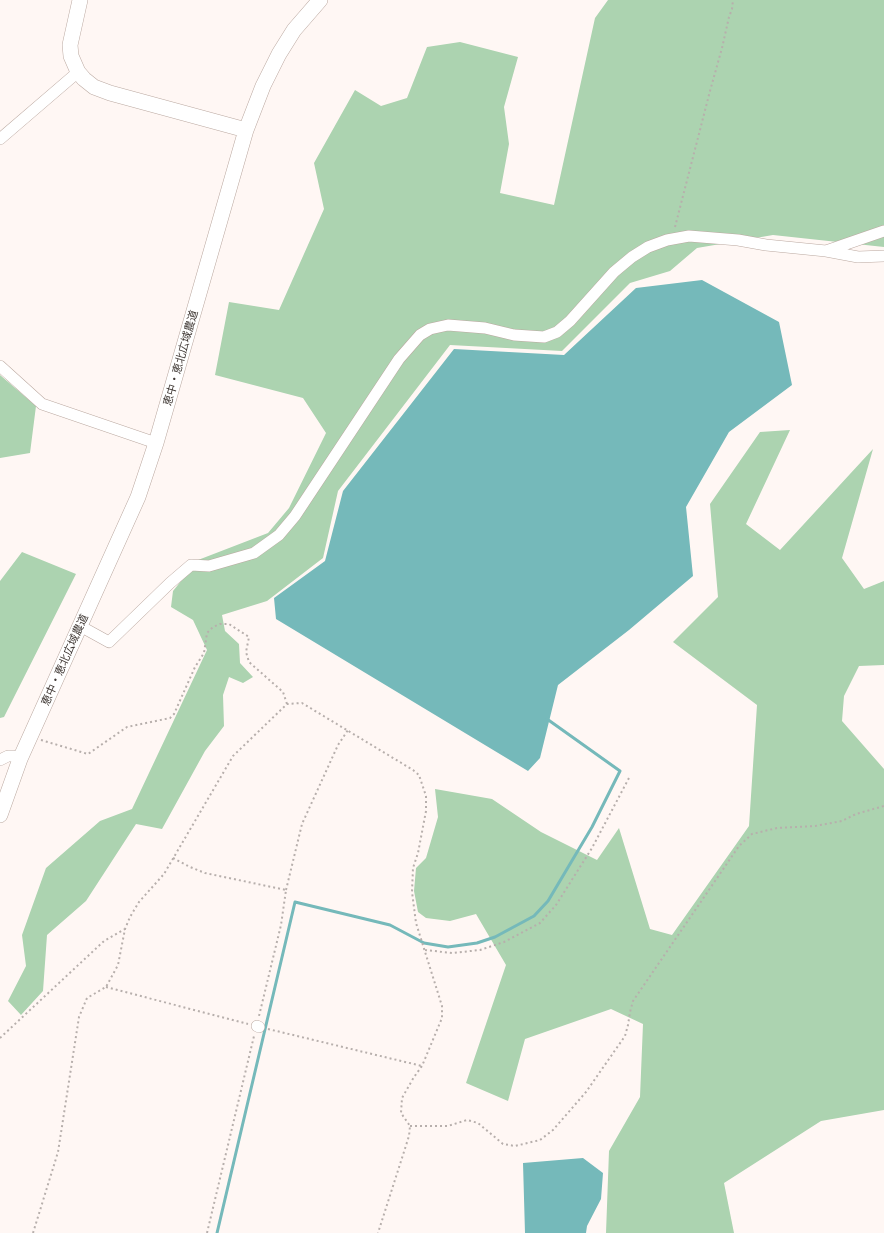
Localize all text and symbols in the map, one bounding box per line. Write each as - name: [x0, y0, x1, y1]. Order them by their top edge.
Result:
- street label: 恵中・恵北広域農道: [161, 309, 201, 407]
- street label: 恵中・恵北広域農道: [39, 612, 91, 708]

